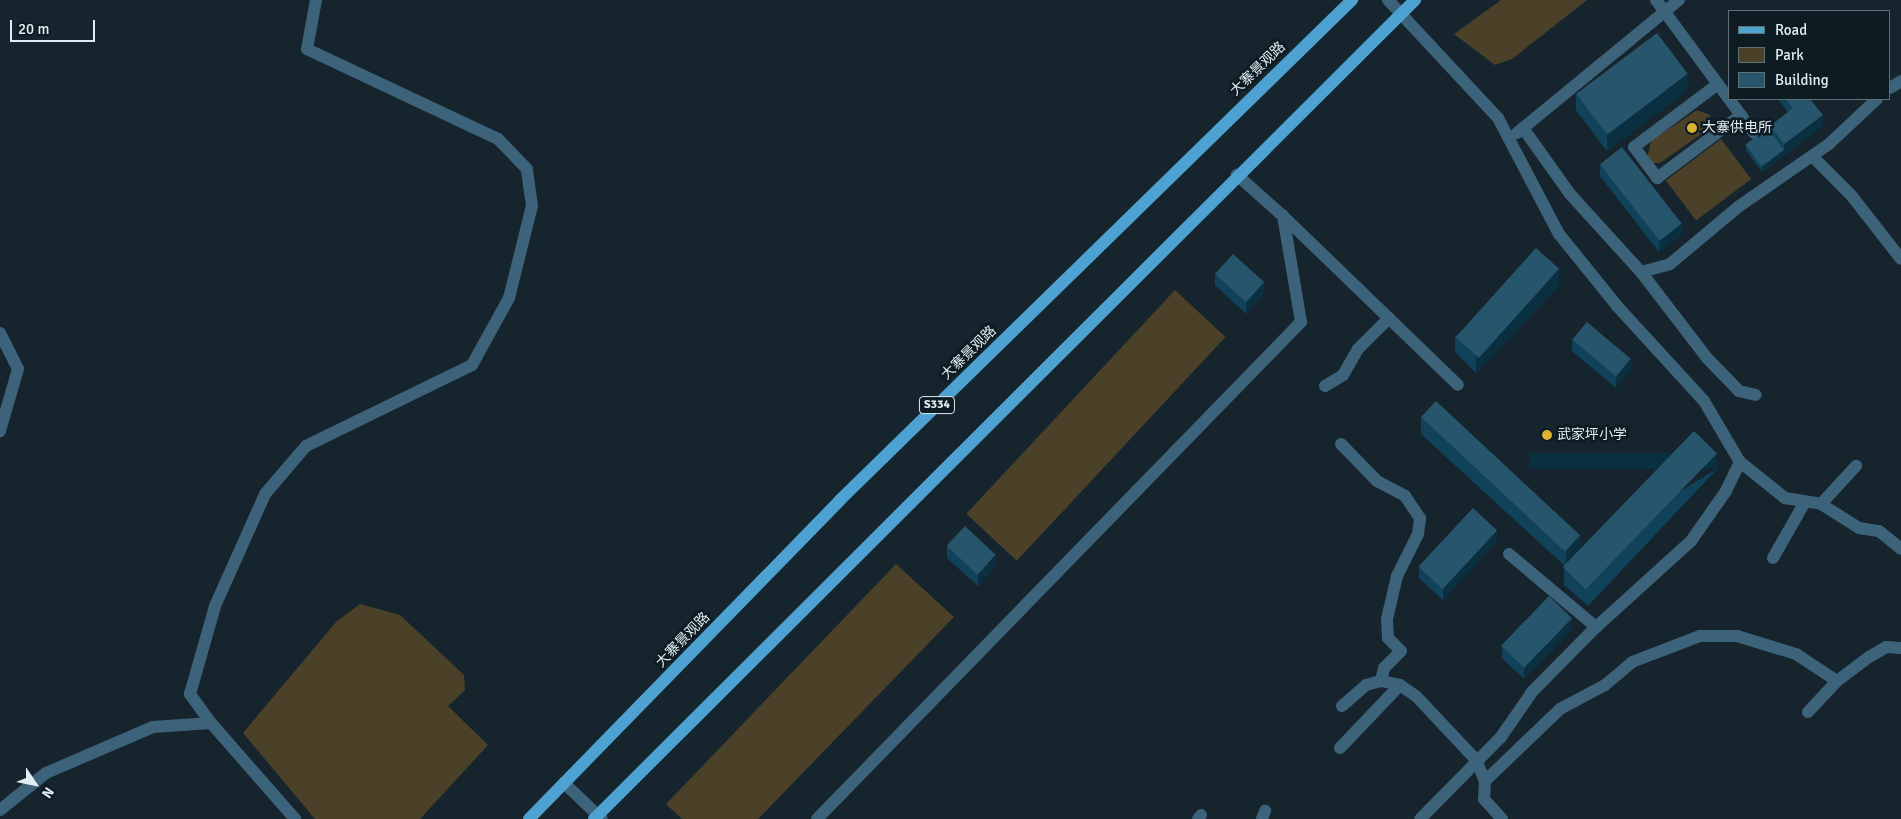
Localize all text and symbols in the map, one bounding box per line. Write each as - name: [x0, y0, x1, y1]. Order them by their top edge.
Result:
- scale bar: [12, 10, 98, 42]
- legend: [1728, 10, 1891, 100]
- text: 20 m: [18, 20, 49, 38]
- text: Road: [1775, 21, 1807, 39]
- street label: 大寨景观路: [1227, 39, 1289, 99]
- text: Park: [1775, 46, 1804, 64]
- text: Building: [1775, 71, 1829, 89]
- place label: 大寨供电所: [1702, 120, 1772, 136]
- marker: 大寨供电所: [1686, 122, 1698, 134]
- street label: 大寨景观路: [938, 323, 1000, 383]
- road number: S334: [918, 396, 956, 414]
- place label: 武家坪小学: [1557, 427, 1627, 443]
- marker: 武家坪小学: [1541, 429, 1553, 441]
- street label: 大寨景观路: [653, 609, 713, 671]
- north arrow: [10, 759, 60, 809]
- text: N: [38, 784, 58, 801]

